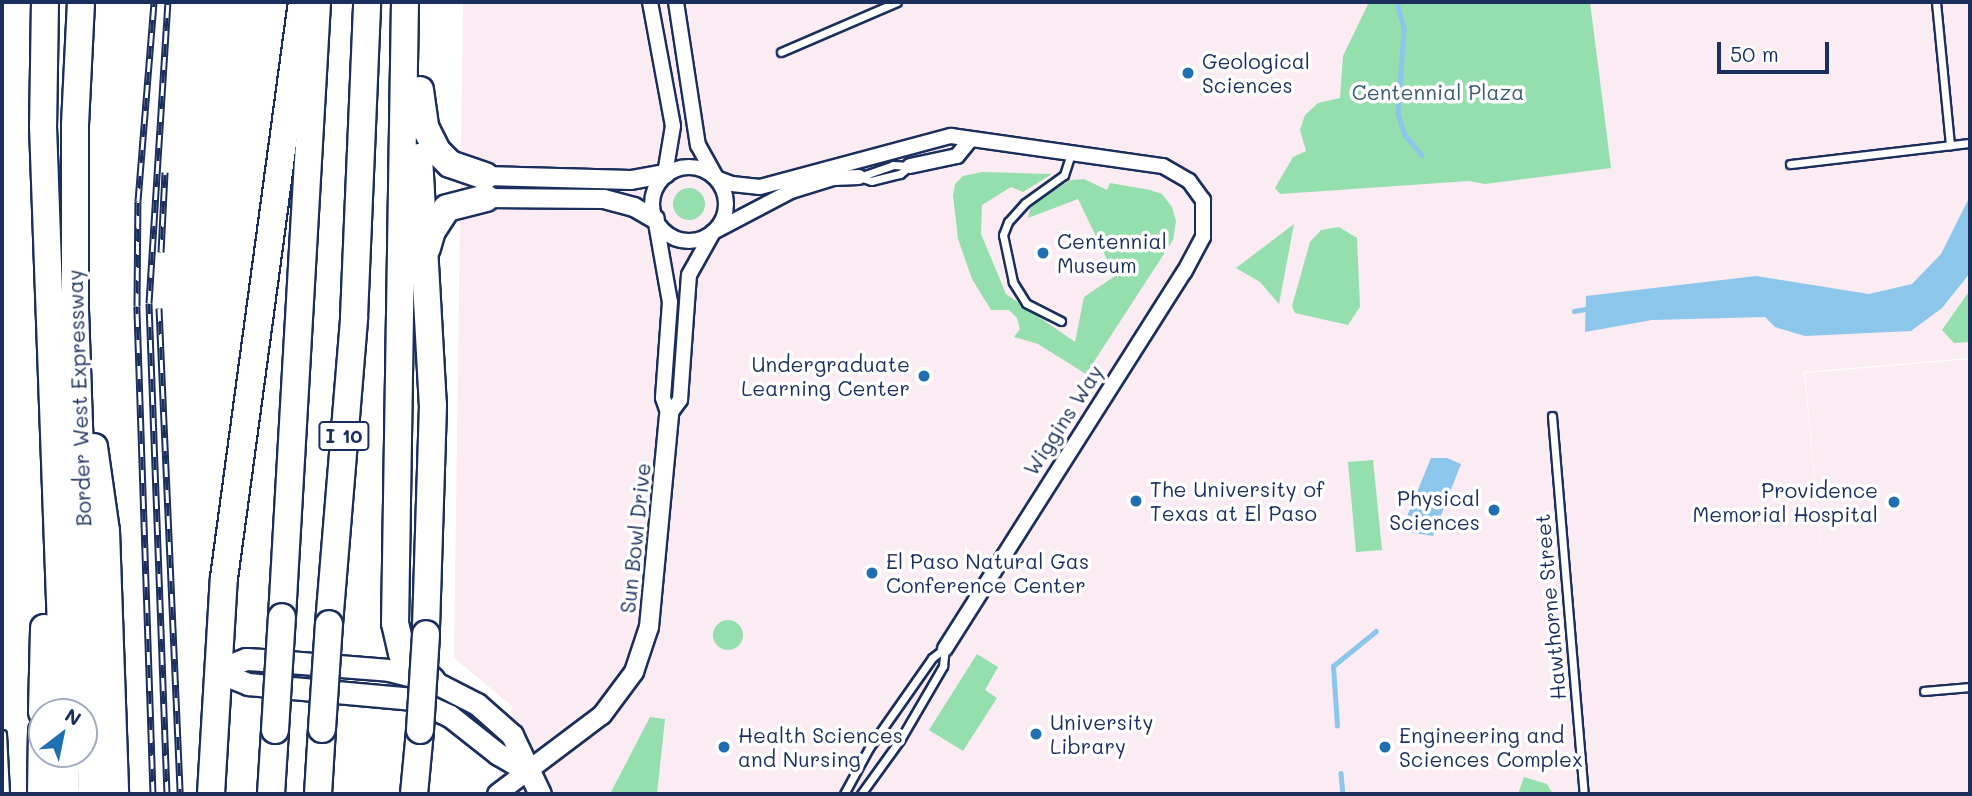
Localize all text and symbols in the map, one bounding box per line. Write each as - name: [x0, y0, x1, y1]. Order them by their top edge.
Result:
- scale bar: [1720, 28, 1832, 72]
- text: 50 m: [1730, 40, 1779, 67]
- place label: Geological Sciences: [1202, 48, 1310, 98]
- marker: Geological Sciences: [1180, 65, 1196, 81]
- park label: Centennial Plaza: [1352, 79, 1524, 105]
- place label: Centennial Museum: [1057, 228, 1167, 278]
- marker: Centennial Museum: [1035, 245, 1051, 261]
- street label: Border West Expressway: [62, 269, 96, 527]
- place label: Undergraduate Learning Center: [741, 351, 910, 401]
- street label: Wiggins Way: [1018, 360, 1108, 480]
- marker: Undergraduate Learning Center: [916, 368, 932, 384]
- road number: I 10: [318, 420, 370, 452]
- street label: Sun Bowl Drive: [615, 462, 655, 614]
- place label: The University of Texas at El Paso: [1150, 476, 1324, 526]
- place label: Providence Memorial Hospital: [1692, 477, 1878, 527]
- place label: Physical Sciences: [1389, 485, 1480, 535]
- marker: Providence Memorial Hospital: [1884, 492, 1904, 512]
- marker: The University of Texas at El Paso: [1128, 493, 1144, 509]
- marker: Physical Sciences: [1486, 502, 1502, 518]
- street label: Hawthorne Street: [1529, 513, 1571, 701]
- place label: El Paso Natural Gas Conference Center: [886, 548, 1089, 598]
- marker: El Paso Natural Gas Conference Center: [864, 565, 880, 581]
- north arrow: [28, 698, 98, 768]
- text: N: [61, 702, 86, 731]
- place label: University Library: [1050, 709, 1154, 759]
- place label: Health Sciences and Nursing: [738, 722, 903, 772]
- place label: Engineering and Sciences Complex: [1399, 722, 1583, 772]
- marker: University Library: [1028, 726, 1044, 742]
- marker: Health Sciences and Nursing: [716, 739, 732, 755]
- marker: Engineering and Sciences Complex: [1377, 739, 1393, 755]

